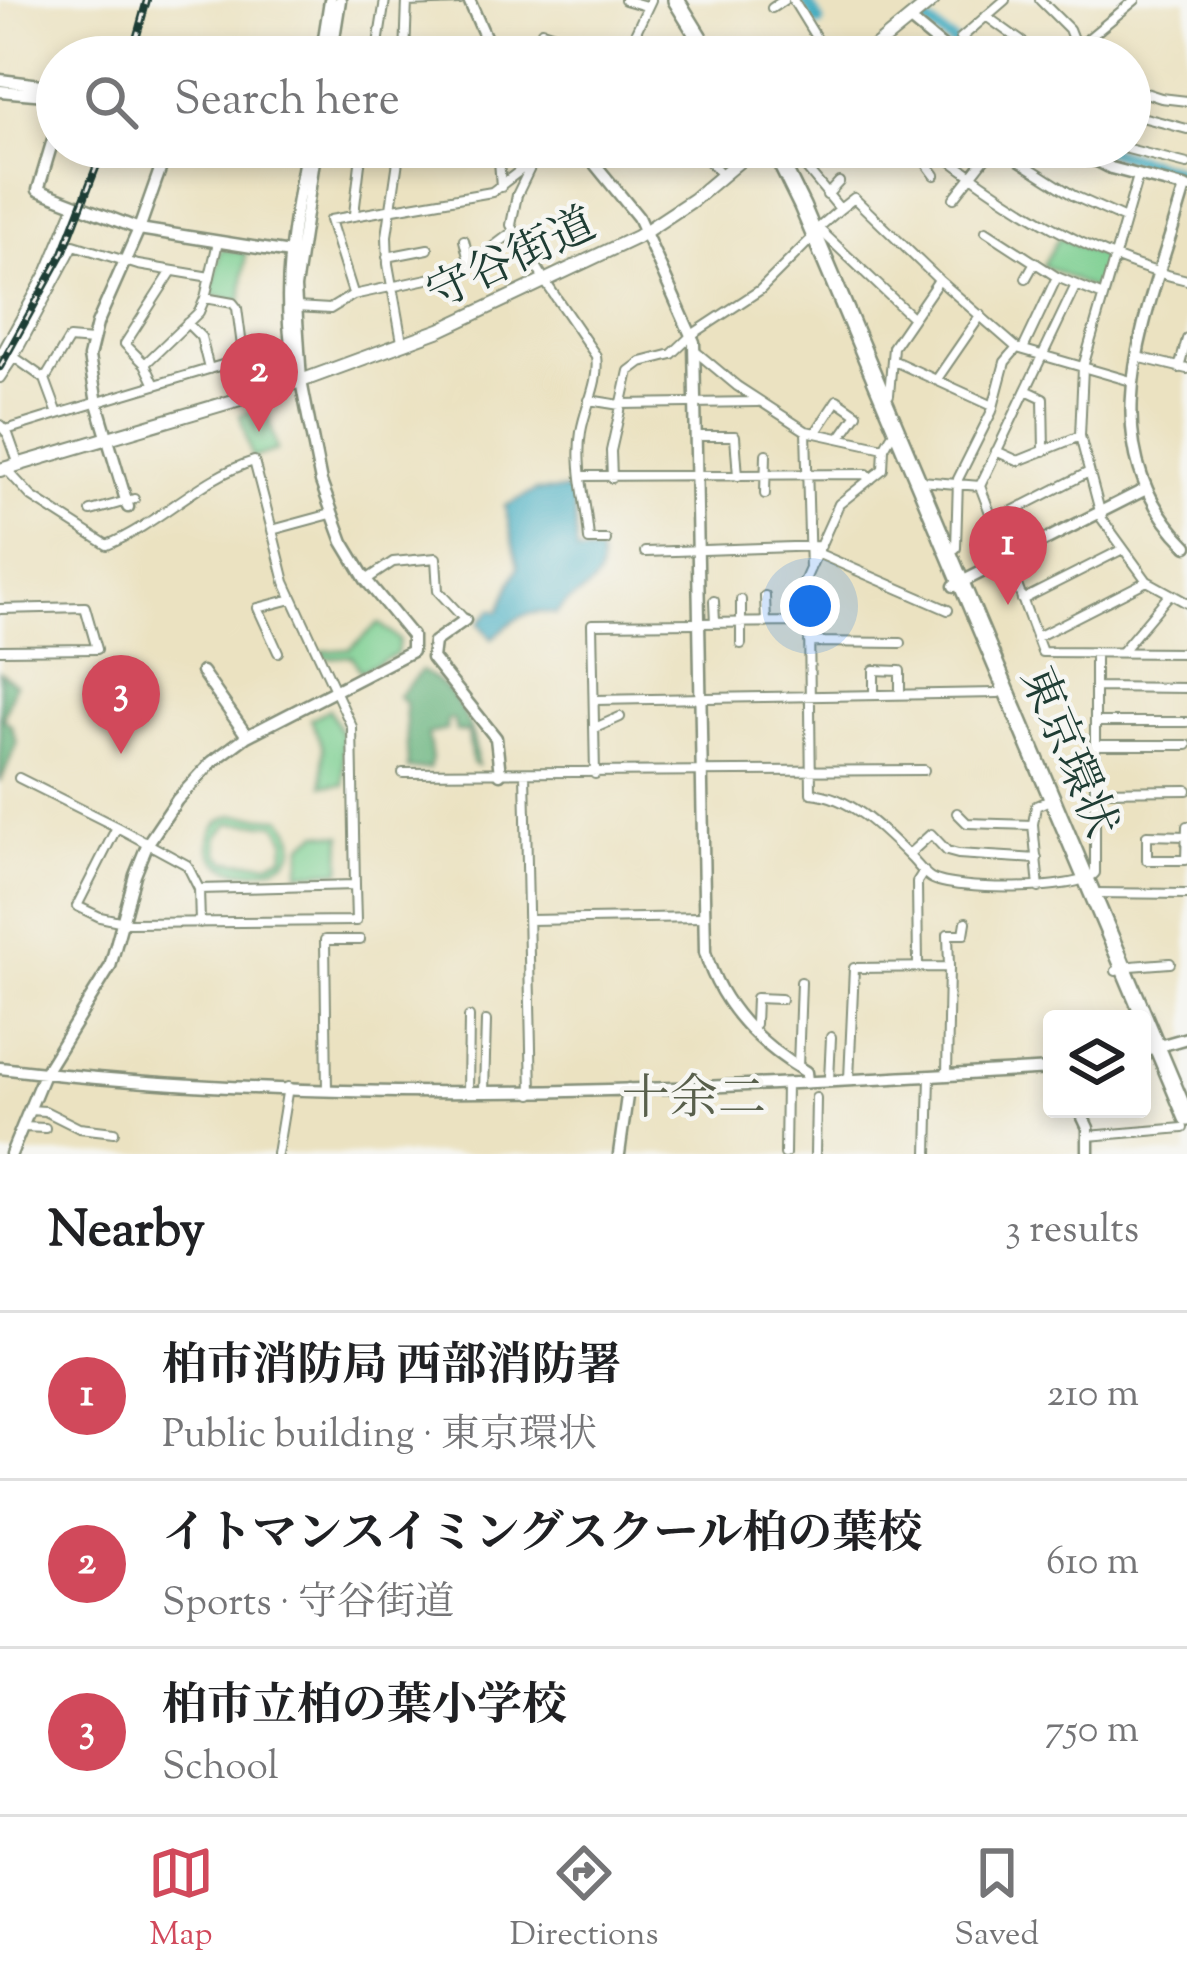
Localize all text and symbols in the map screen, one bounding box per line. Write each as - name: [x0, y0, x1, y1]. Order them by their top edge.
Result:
- search box: [36, 36, 1151, 168]
- icon: search: [78, 69, 144, 135]
- text: Search here: [174, 70, 400, 135]
- street label: 守谷街道: [417, 194, 608, 329]
- pin: 2: [220, 333, 298, 432]
- pin: 1: [969, 506, 1047, 605]
- your location: [780, 576, 840, 636]
- pin: 3: [82, 655, 160, 754]
- street label: 東京環状: [1001, 658, 1131, 849]
- map controls: [1043, 1010, 1151, 1118]
- button: layers: [1043, 1010, 1151, 1118]
- district label: 十余二: [622, 1067, 766, 1136]
- text: Nearby: [48, 1196, 205, 1269]
- text: 3 results: [1005, 1204, 1139, 1260]
- text: 柏市消防局 西部消防署: [162, 1336, 622, 1401]
- text: 1: [80, 1368, 94, 1424]
- text: 210 m: [1047, 1368, 1139, 1424]
- text: Public building · 東京環状: [162, 1409, 597, 1465]
- text: イトマンスイミングスクール柏の葉校: [162, 1504, 923, 1569]
- text: 2: [78, 1536, 96, 1592]
- text: 610 m: [1046, 1536, 1139, 1592]
- text: Sports · 守谷街道: [162, 1577, 454, 1633]
- text: 柏市立柏の葉小学校: [162, 1676, 567, 1741]
- text: 3: [79, 1704, 95, 1760]
- text: 750 m: [1045, 1704, 1139, 1760]
- text: School: [162, 1741, 279, 1797]
- tab: Map: [148, 1840, 214, 1960]
- tab: Directions: [510, 1840, 659, 1960]
- tab: Saved: [954, 1840, 1039, 1960]

